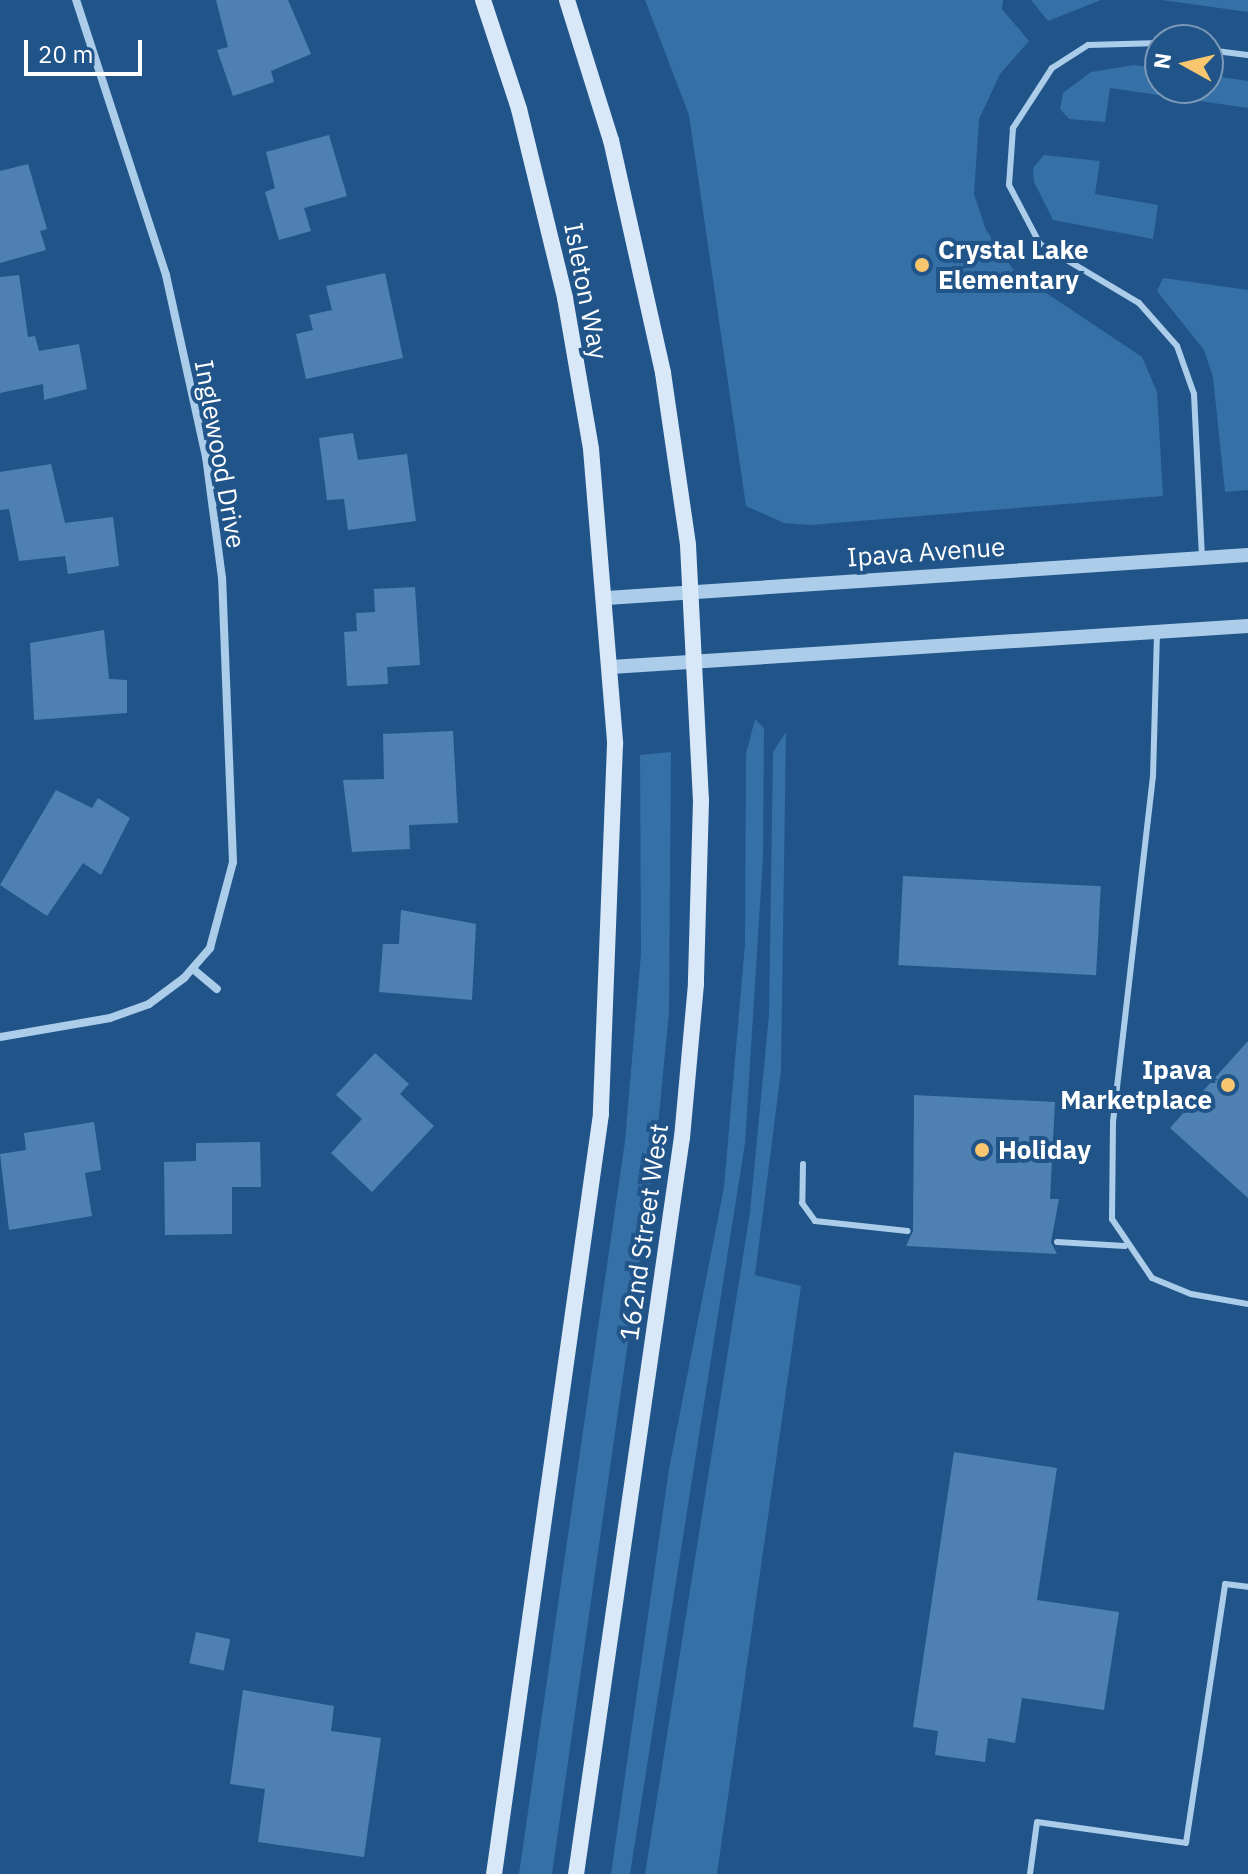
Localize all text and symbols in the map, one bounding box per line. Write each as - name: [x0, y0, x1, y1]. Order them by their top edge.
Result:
- scale bar: [28, 24, 146, 74]
- north arrow: [1144, 24, 1224, 104]
- text: 20 m: [38, 38, 93, 70]
- text: N: [1146, 51, 1177, 71]
- street label: Isleton Way: [557, 220, 615, 362]
- place label: Crystal Lake Elementary: [938, 234, 1089, 296]
- marker: Crystal Lake Elementary: [913, 256, 931, 274]
- street label: Inglewood Drive: [188, 357, 252, 551]
- street label: Ipava Avenue: [846, 531, 1006, 573]
- place label: Ipava Marketplace: [1060, 1054, 1212, 1116]
- marker: Ipava Marketplace: [1219, 1076, 1237, 1094]
- street label: 162nd Street West: [613, 1121, 675, 1343]
- place label: Holiday: [998, 1134, 1091, 1166]
- marker: Holiday: [973, 1141, 991, 1159]

